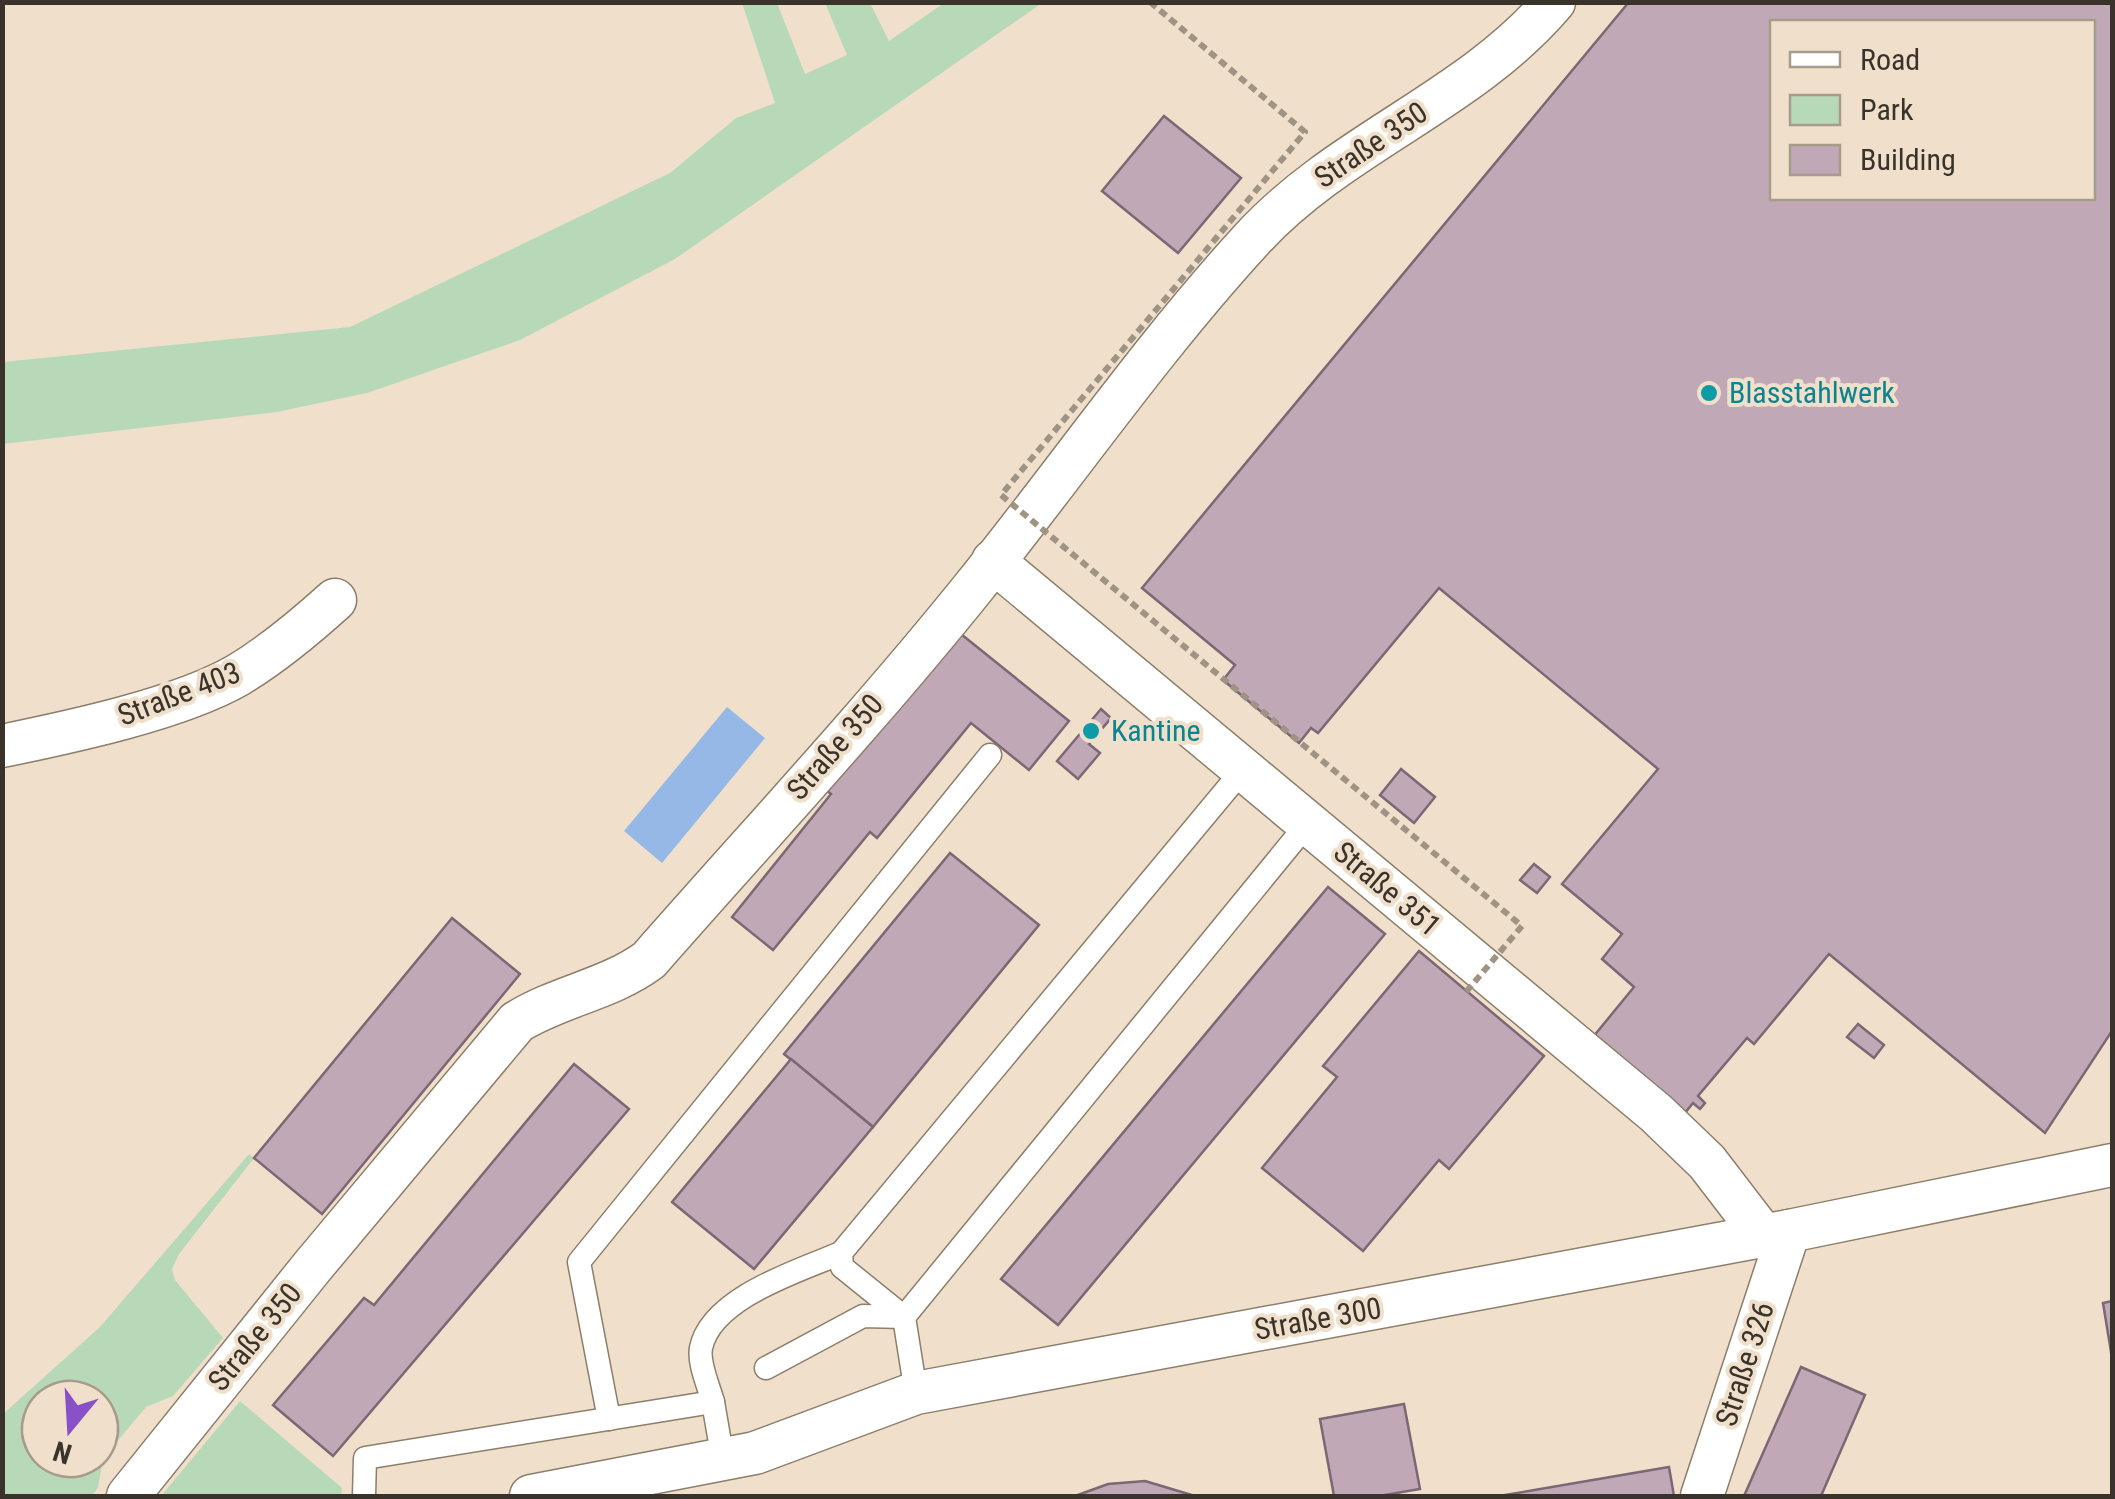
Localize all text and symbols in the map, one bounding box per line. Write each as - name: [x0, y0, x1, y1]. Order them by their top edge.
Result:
- legend: [1770, 20, 2095, 200]
- text: Road: [1860, 42, 1920, 77]
- text: Park: [1860, 92, 1914, 127]
- street label: Straße 350: [1308, 94, 1434, 195]
- text: Building: [1860, 142, 1956, 177]
- place label: Blasstahlwerk: [1729, 375, 1895, 410]
- marker: Blasstahlwerk: [1698, 382, 1720, 404]
- street label: Straße 403: [113, 654, 245, 733]
- street label: Straße 350: [779, 687, 890, 807]
- place label: Kantine: [1111, 713, 1201, 748]
- marker: Kantine: [1080, 720, 1102, 742]
- street label: Straße 351: [1327, 834, 1448, 943]
- street label: Straße 350: [201, 1276, 309, 1398]
- street label: Straße 300: [1252, 1290, 1384, 1347]
- street label: Straße 326: [1708, 1297, 1781, 1430]
- north arrow: [20, 1379, 120, 1479]
- text: N: [49, 1434, 76, 1471]

